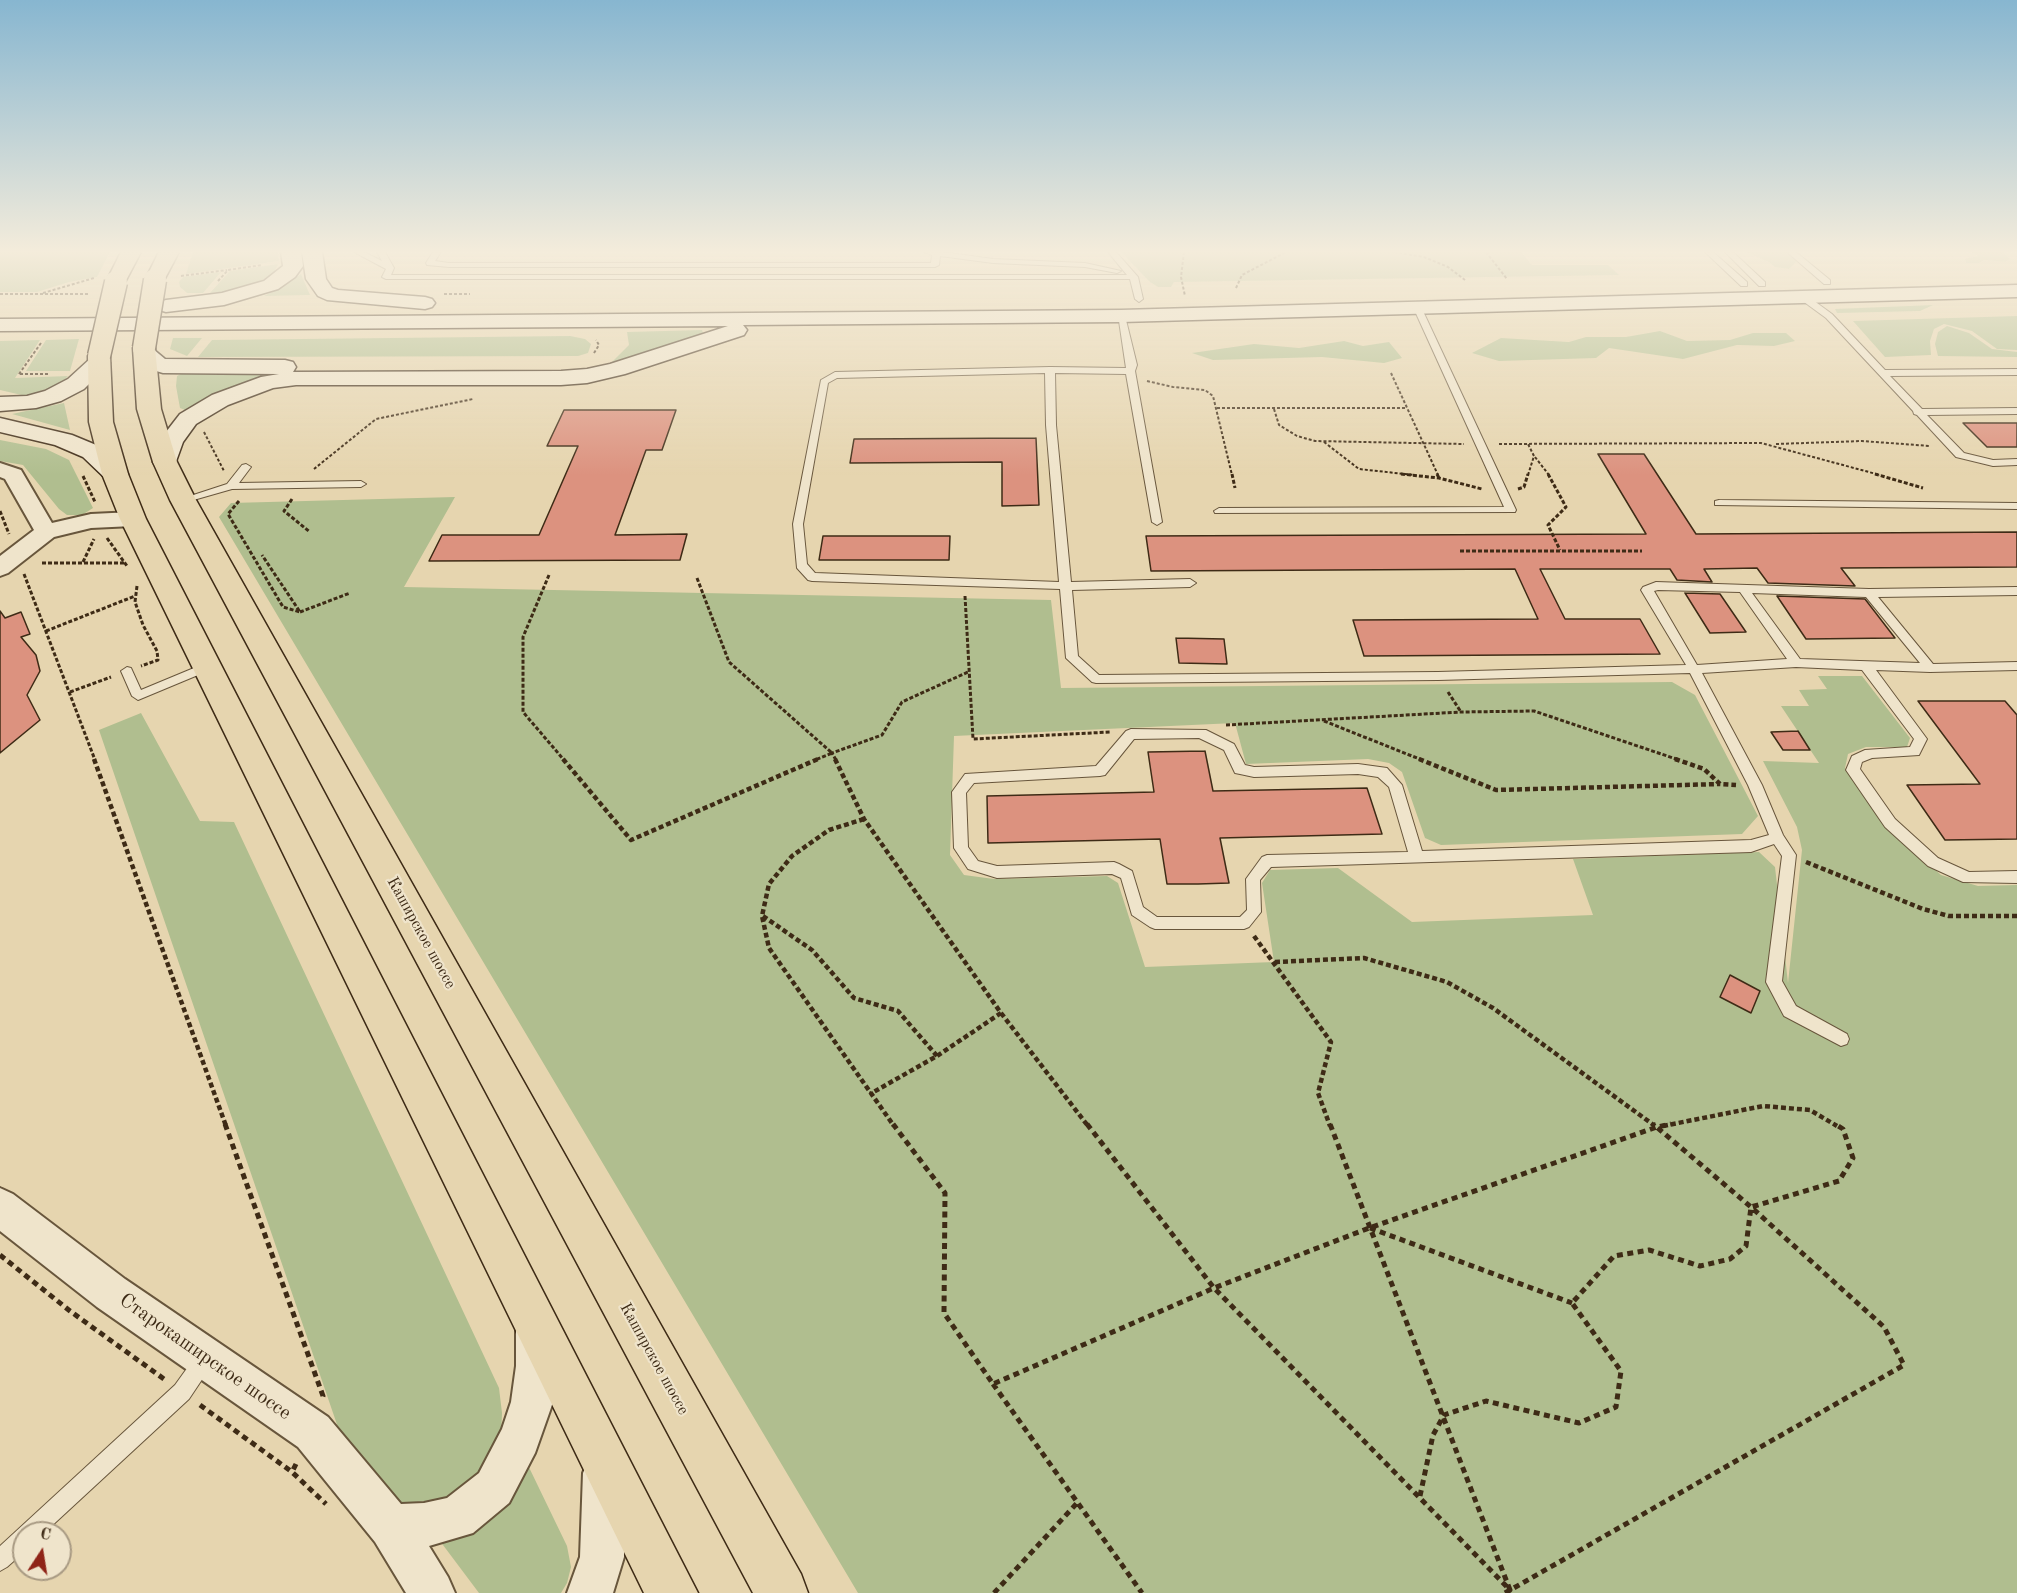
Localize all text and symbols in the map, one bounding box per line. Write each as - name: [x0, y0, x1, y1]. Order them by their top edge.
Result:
- street label: Каширское шоссе: [382, 874, 460, 992]
- street label: Старокаширское шоссе: [114, 1289, 296, 1425]
- street label: Каширское шоссе: [615, 1300, 693, 1418]
- north arrow: [12, 1521, 72, 1581]
- text: С: [38, 1526, 52, 1544]

